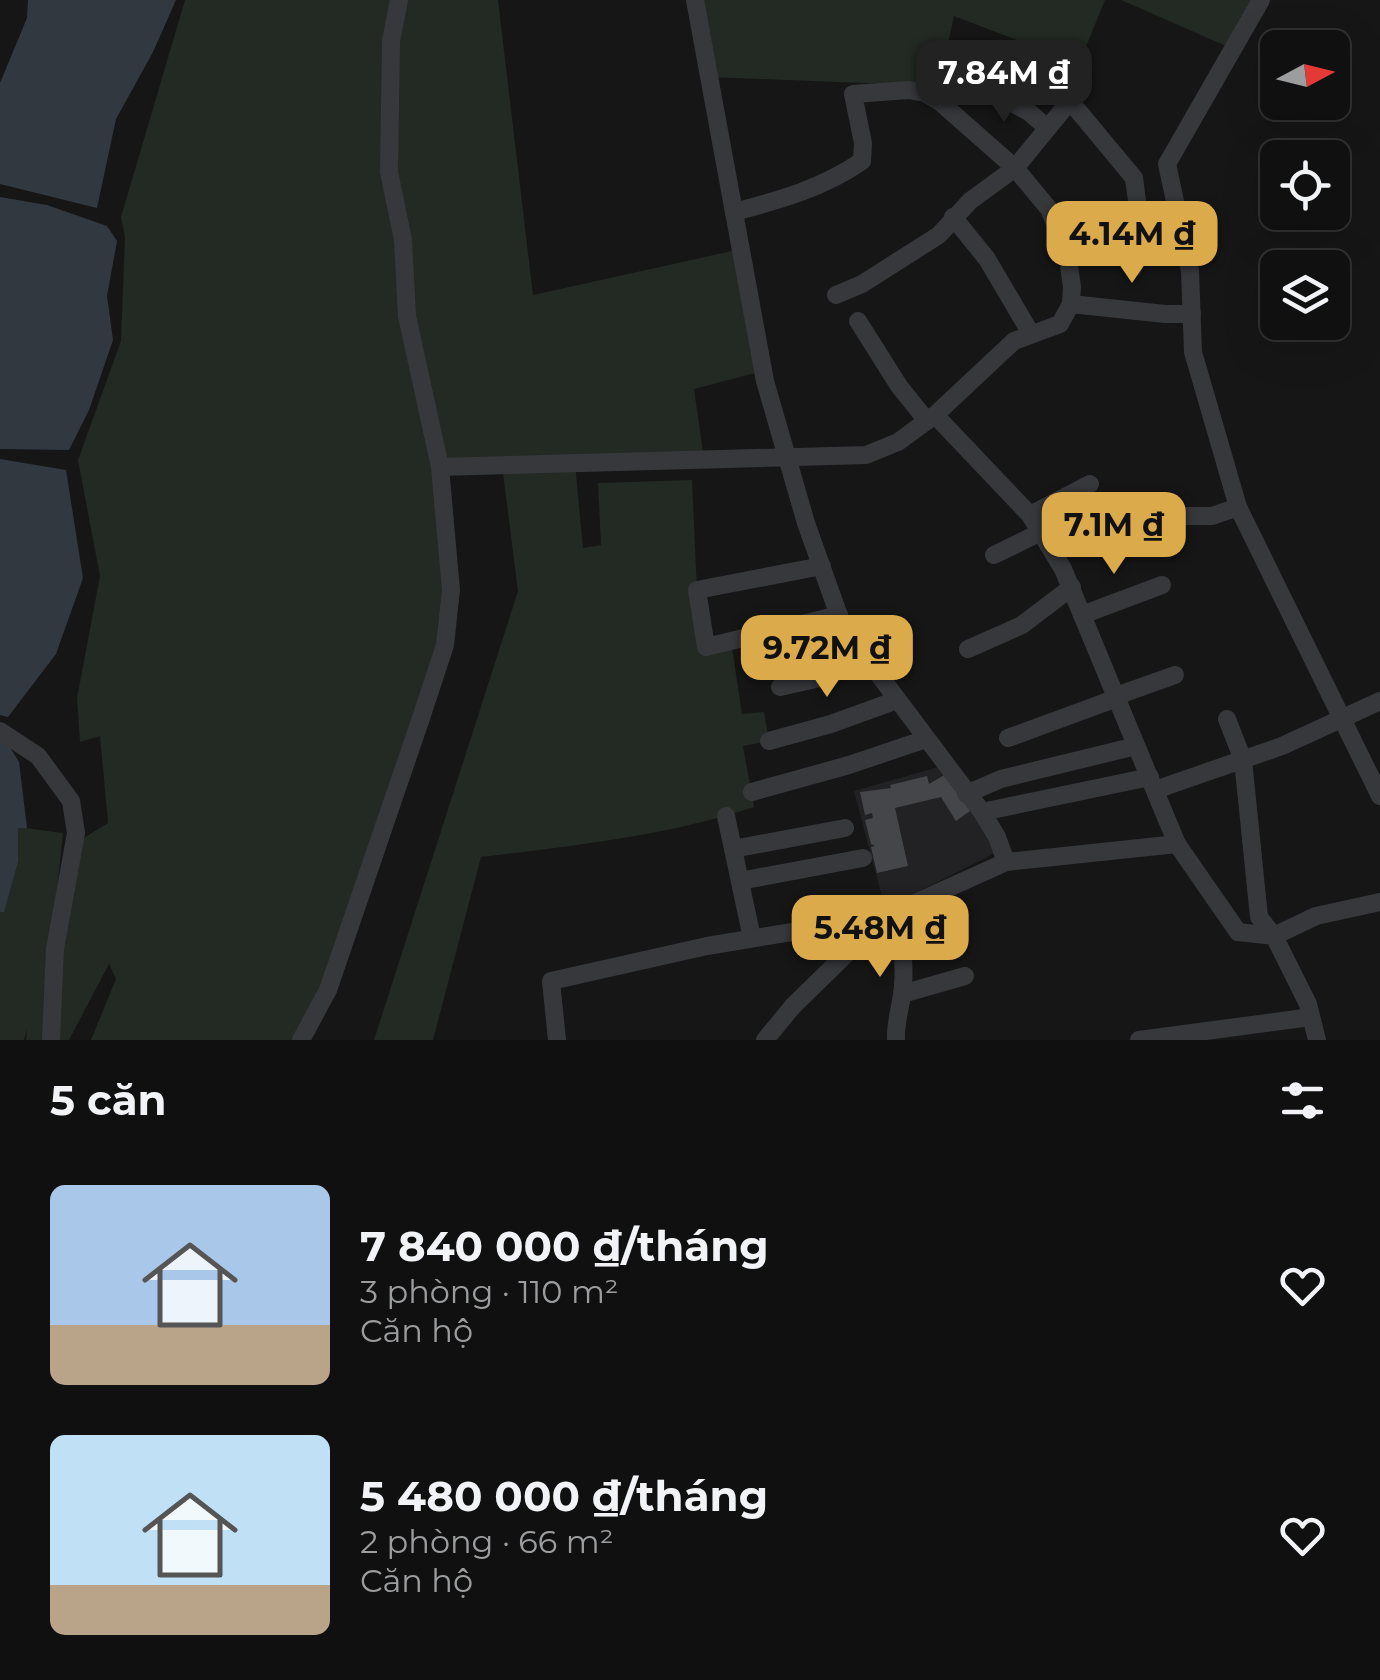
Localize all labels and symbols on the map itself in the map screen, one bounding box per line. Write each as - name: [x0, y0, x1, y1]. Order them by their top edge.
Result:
- north arrow: [1260, 30, 1350, 120]
- pin: 7.84M ₫: [912, 40, 1096, 125]
- pin: 4.14M ₫: [1040, 201, 1224, 286]
- pin: 7.1M ₫: [1033, 492, 1195, 577]
- pin: 9.72M ₫: [735, 615, 919, 700]
- pin: 5.48M ₫: [788, 895, 972, 980]

